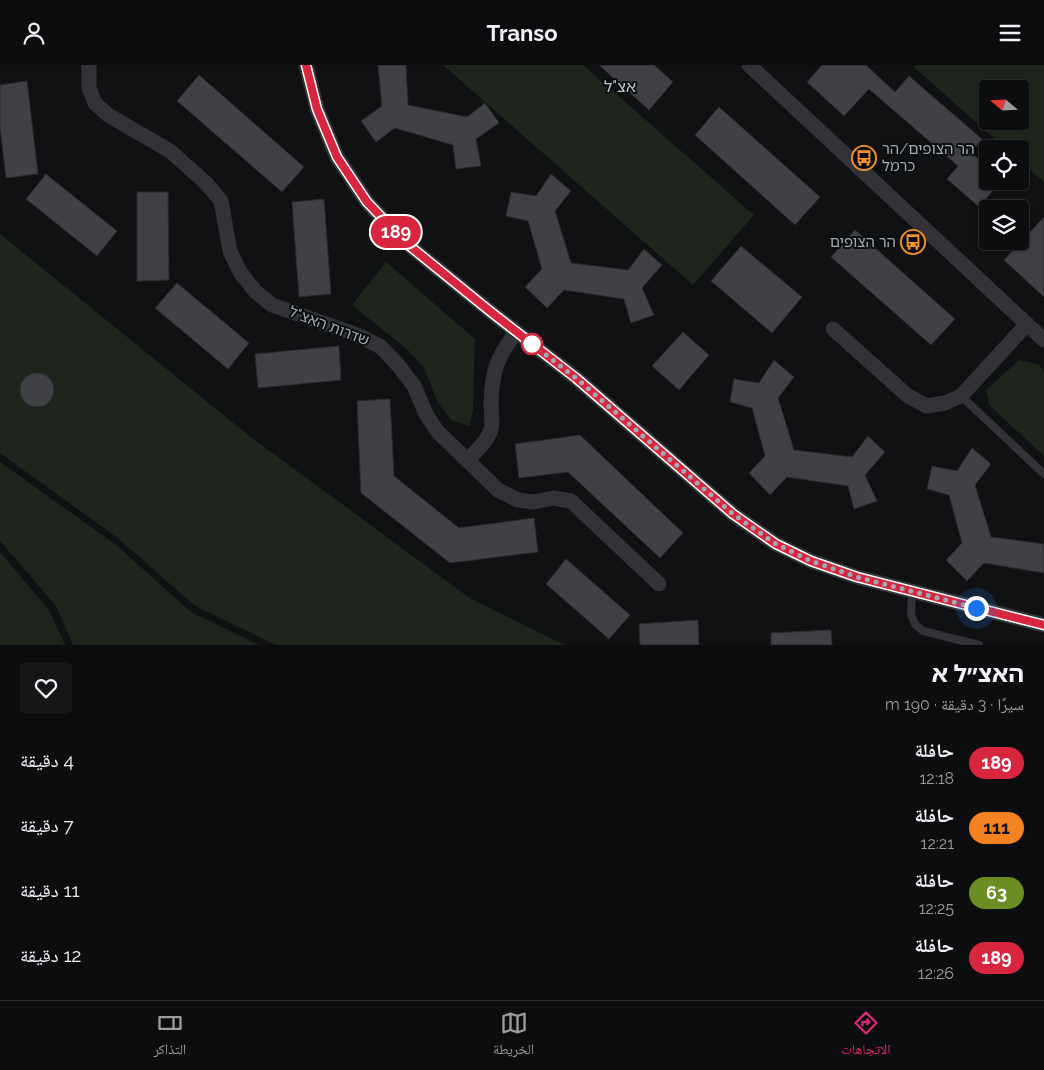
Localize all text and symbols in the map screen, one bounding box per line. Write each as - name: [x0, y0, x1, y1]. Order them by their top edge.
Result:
- icon: person: [20, 19, 48, 47]
- icon: menu: [996, 19, 1024, 47]
- text: Transo: [486, 20, 558, 46]
- district label: אצ"ל: [604, 77, 636, 96]
- north arrow: [979, 80, 1029, 130]
- map controls: [979, 80, 1029, 250]
- place label: הר הצופים/הר כרמל: [882, 140, 975, 175]
- button: locate: [979, 140, 1029, 190]
- bus stop icon: הר הצופים/הר כרמל: [851, 145, 877, 171]
- button: layers: [979, 200, 1029, 250]
- line badge: 189: [367, 216, 425, 248]
- text: 189: [381, 221, 411, 242]
- bus stop icon: הר הצופים: [900, 229, 926, 255]
- place label: הר הצופים: [830, 233, 896, 251]
- street label: שדרות האצ"ל: [286, 302, 372, 350]
- unlabelled marker: [521, 333, 543, 355]
- your location: [964, 596, 989, 621]
- text: האצ״ל א: [932, 659, 1024, 688]
- button: heart: [20, 662, 72, 714]
- text: سيرًا · 3 دقيقة · 190 m: [885, 695, 1024, 714]
- text: حافلة: [915, 739, 954, 761]
- text: 4 دقيقة: [20, 749, 74, 771]
- text: 189: [981, 752, 1012, 773]
- text: 12:18: [919, 769, 954, 788]
- text: حافلة: [915, 804, 954, 826]
- text: 7 دقيقة: [20, 814, 74, 836]
- text: 111: [983, 817, 1010, 838]
- text: 12:21: [921, 834, 954, 853]
- text: حافلة: [915, 869, 954, 891]
- text: 11 دقيقة: [20, 879, 80, 901]
- text: 63: [986, 882, 1007, 903]
- text: 12:25: [919, 899, 954, 918]
- text: حافلة: [915, 934, 954, 956]
- text: 12 دقيقة: [20, 944, 82, 966]
- text: 189: [981, 947, 1012, 968]
- text: 12:26: [918, 964, 954, 983]
- tab: التذاكر: [153, 1009, 186, 1063]
- tab: الخريطة: [493, 1009, 534, 1063]
- tab: الاتجاهات: [841, 1009, 891, 1063]

